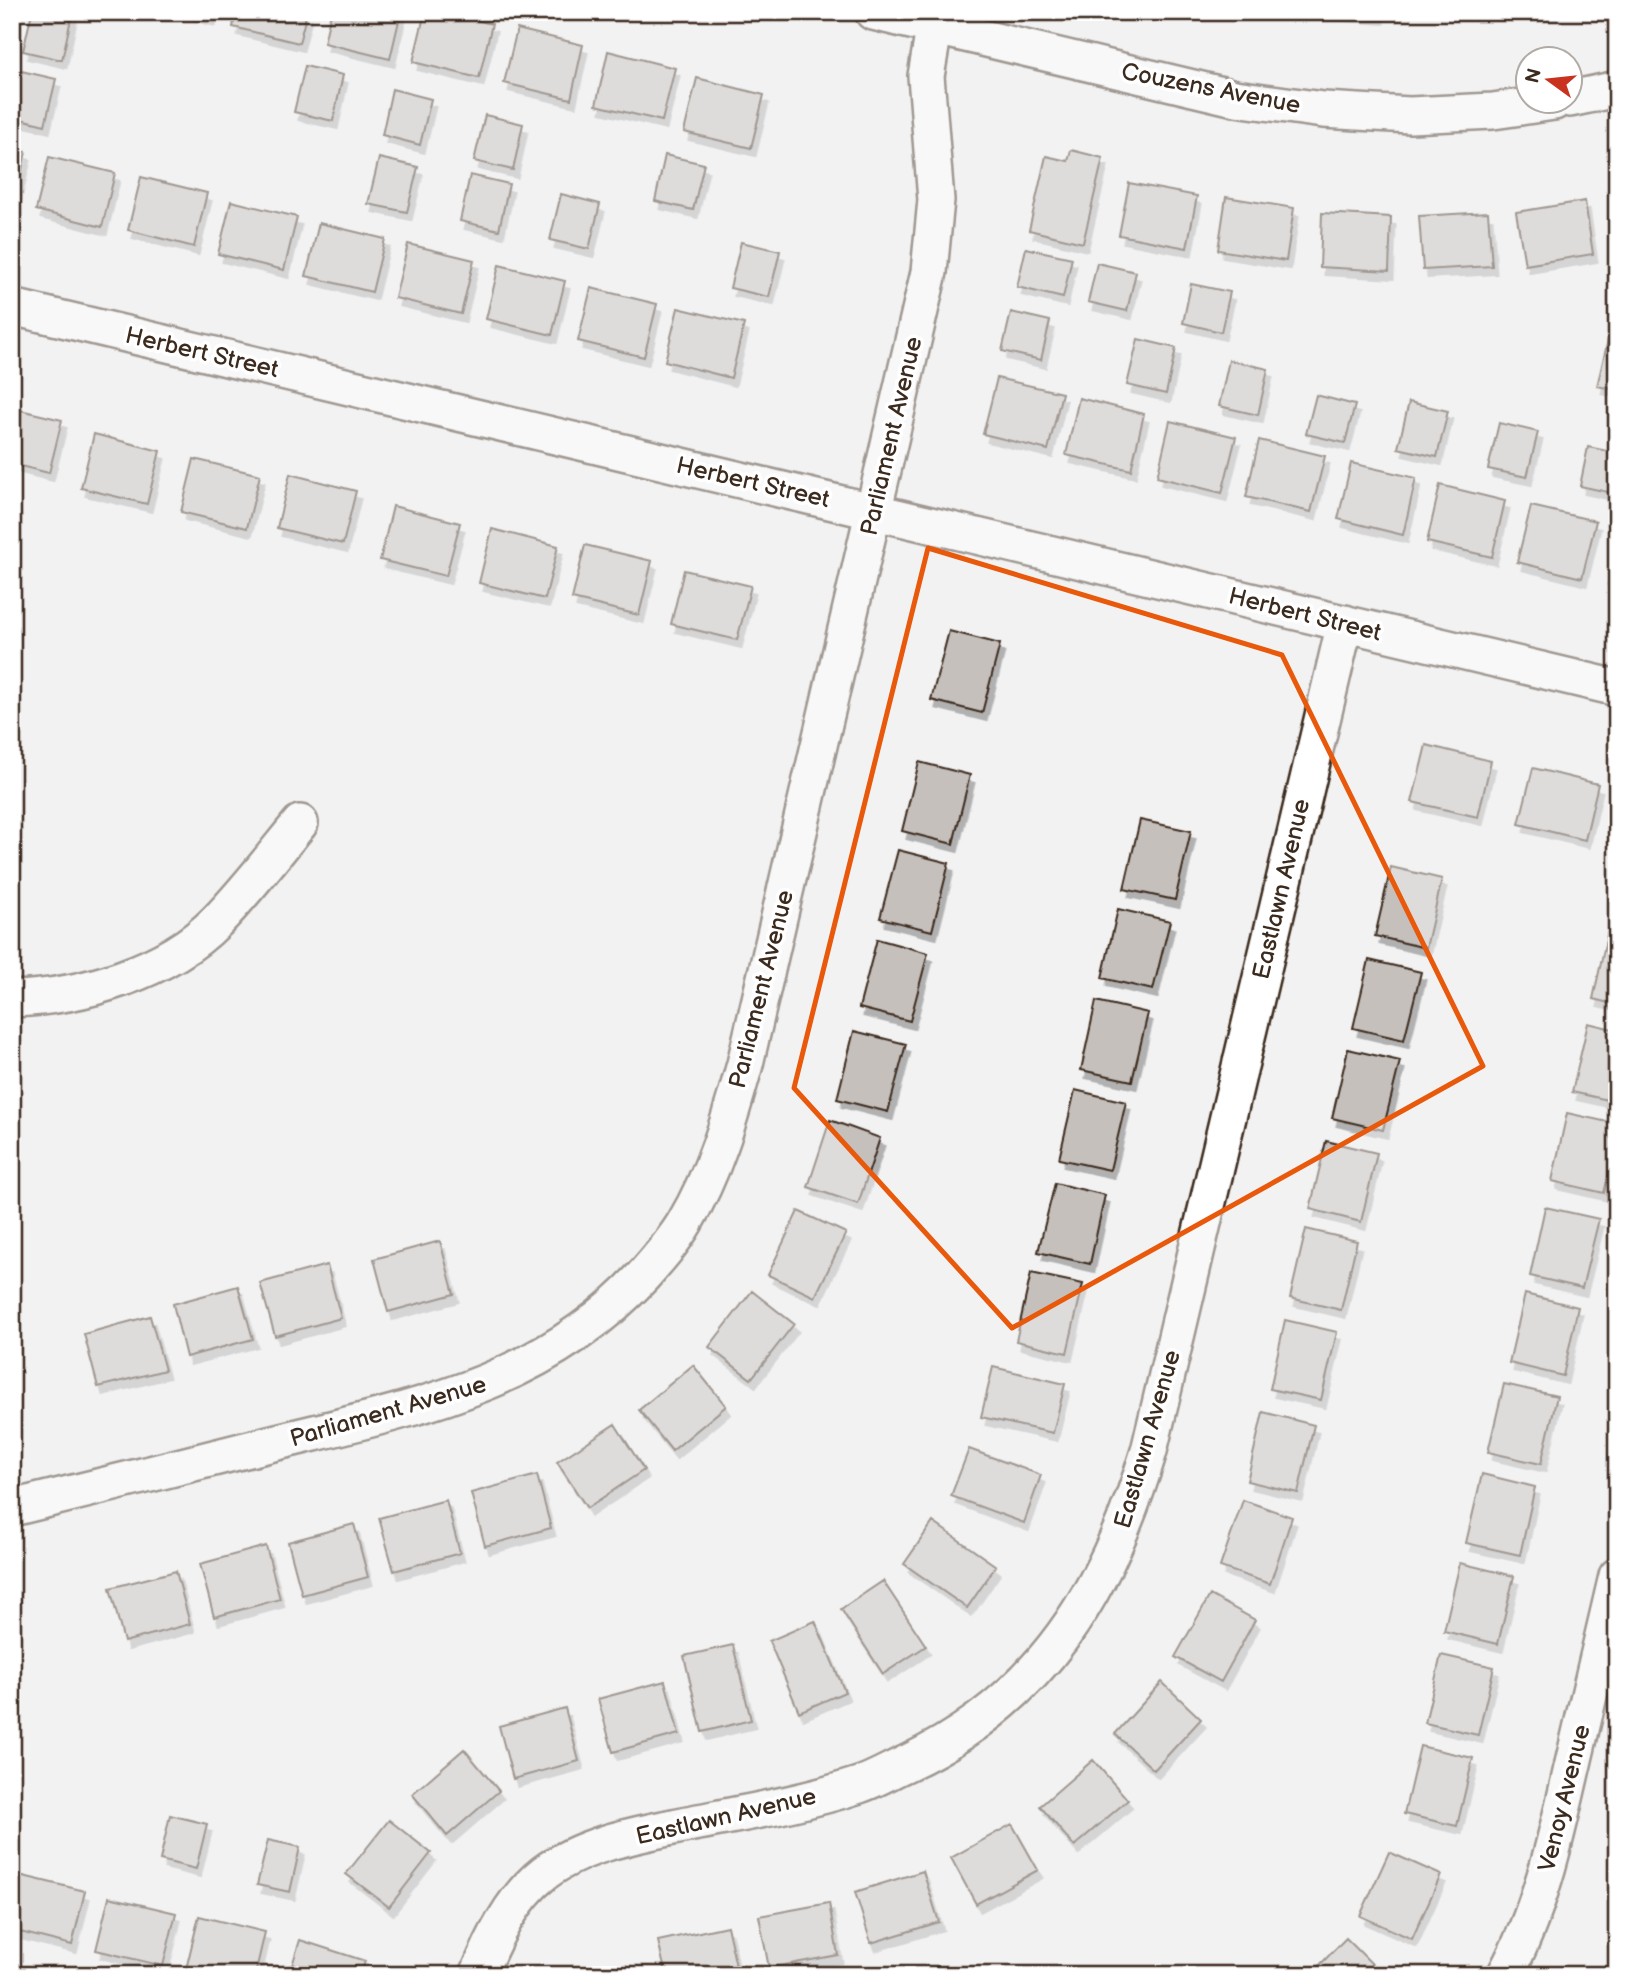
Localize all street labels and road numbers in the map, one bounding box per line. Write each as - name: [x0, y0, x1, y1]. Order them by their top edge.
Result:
- street label: Couzens Avenue: [1119, 57, 1303, 120]
- street label: Herbert Street: [122, 321, 282, 384]
- street label: Parliament Avenue: [855, 334, 928, 538]
- street label: Herbert Street: [673, 451, 833, 514]
- street label: Herbert Street: [1225, 581, 1385, 648]
- street label: Eastlawn Avenue: [1247, 796, 1316, 982]
- street label: Parliament Avenue: [723, 887, 800, 1091]
- street label: Eastlawn Avenue: [1108, 1347, 1187, 1532]
- street label: Parliament Avenue: [287, 1370, 490, 1453]
- street label: Venoy Avenue: [1532, 1722, 1597, 1875]
- street label: Eastlawn Avenue: [633, 1782, 819, 1851]

